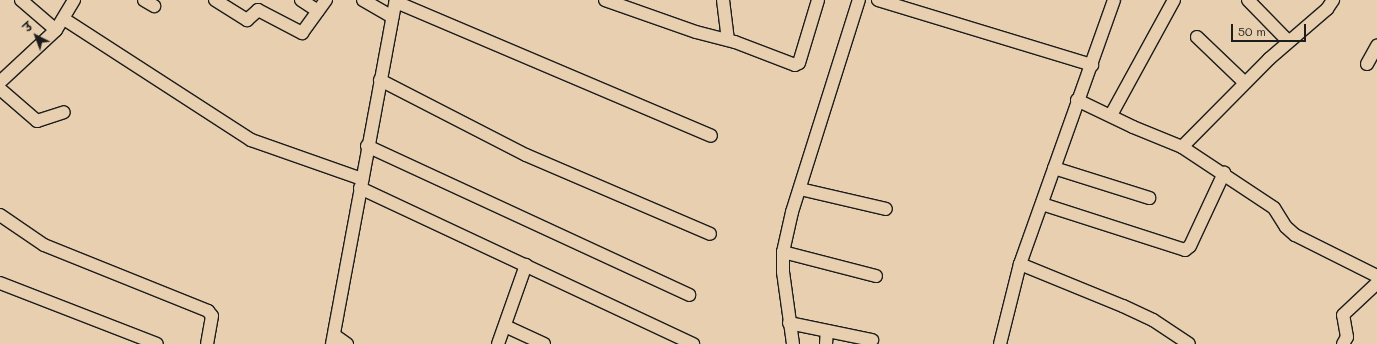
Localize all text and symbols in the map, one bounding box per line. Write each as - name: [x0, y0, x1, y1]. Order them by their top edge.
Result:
- north arrow: [16, 16, 56, 56]
- scale bar: [1233, 16, 1308, 42]
- text: उ: [20, 19, 35, 35]
- text: 50 m: [1238, 23, 1266, 39]

